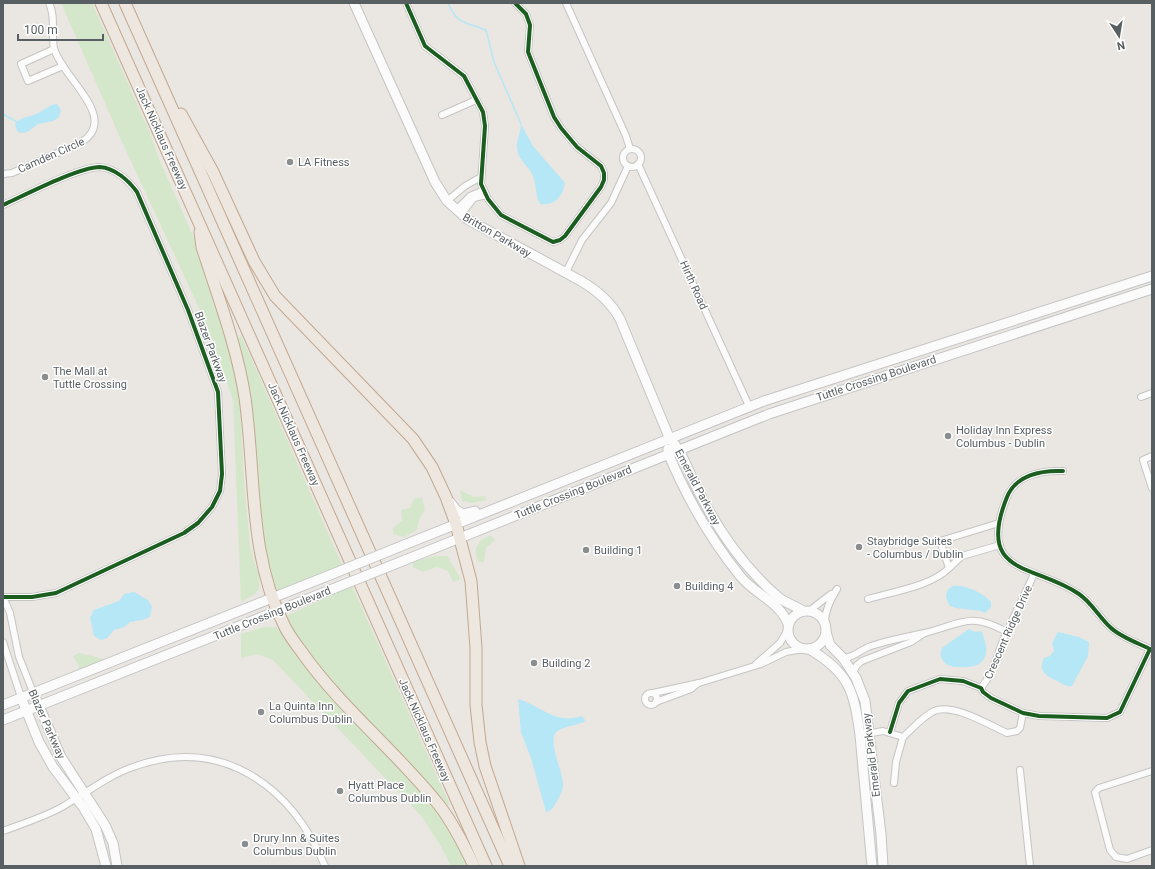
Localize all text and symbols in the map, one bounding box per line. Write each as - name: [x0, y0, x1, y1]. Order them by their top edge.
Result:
- scale bar: [18, 16, 103, 42]
- north arrow: [1099, 16, 1139, 56]
- text: 100 m: [24, 23, 58, 37]
- text: N: [1116, 38, 1126, 53]
- street label: Jack Nicklaus Freeway: [133, 85, 191, 193]
- street label: Camden Circle: [16, 135, 87, 176]
- place label: LA Fitness: [298, 156, 350, 169]
- marker: LA Fitness: [285, 157, 295, 167]
- street label: Britton Parkway: [460, 211, 534, 261]
- street label: Hirth Road: [677, 259, 710, 312]
- street label: Blazer Parkway: [192, 310, 230, 385]
- street label: Tuttle Crossing Boulevard: [815, 353, 938, 404]
- place label: The Mall at Tuttle Crossing: [53, 365, 127, 391]
- marker: The Mall at Tuttle Crossing: [40, 372, 50, 382]
- street label: Jack Nicklaus Freeway: [265, 381, 323, 489]
- place label: Holiday Inn Express Columbus - Dublin: [956, 424, 1052, 450]
- marker: Holiday Inn Express Columbus - Dublin: [943, 431, 953, 441]
- street label: Emerald Parkway: [672, 447, 723, 528]
- street label: Tuttle Crossing Boulevard: [513, 463, 634, 522]
- place label: Staybridge Suites - Columbus / Dublin: [867, 535, 963, 561]
- marker: Staybridge Suites - Columbus / Dublin: [854, 542, 864, 552]
- place label: Building 1: [594, 544, 642, 557]
- marker: Building 1: [581, 545, 591, 555]
- place label: Building 4: [685, 580, 733, 593]
- marker: Building 4: [672, 581, 682, 591]
- street label: Crescent Ridge Drive: [982, 583, 1035, 681]
- street label: Tuttle Crossing Boulevard: [212, 584, 333, 643]
- place label: Building 2: [542, 657, 590, 670]
- marker: Building 2: [529, 658, 539, 668]
- street label: Jack Nicklaus Freeway: [396, 677, 454, 785]
- street label: Blazer Parkway: [25, 687, 68, 762]
- place label: La Quinta Inn Columbus Dublin: [269, 700, 352, 726]
- marker: La Quinta Inn Columbus Dublin: [256, 707, 266, 717]
- street label: Emerald Parkway: [860, 711, 883, 798]
- place label: Hyatt Place Columbus Dublin: [348, 779, 431, 805]
- marker: Hyatt Place Columbus Dublin: [335, 786, 345, 796]
- place label: Drury Inn & Suites Columbus Dublin: [253, 832, 340, 858]
- marker: Drury Inn & Suites Columbus Dublin: [240, 839, 250, 849]

